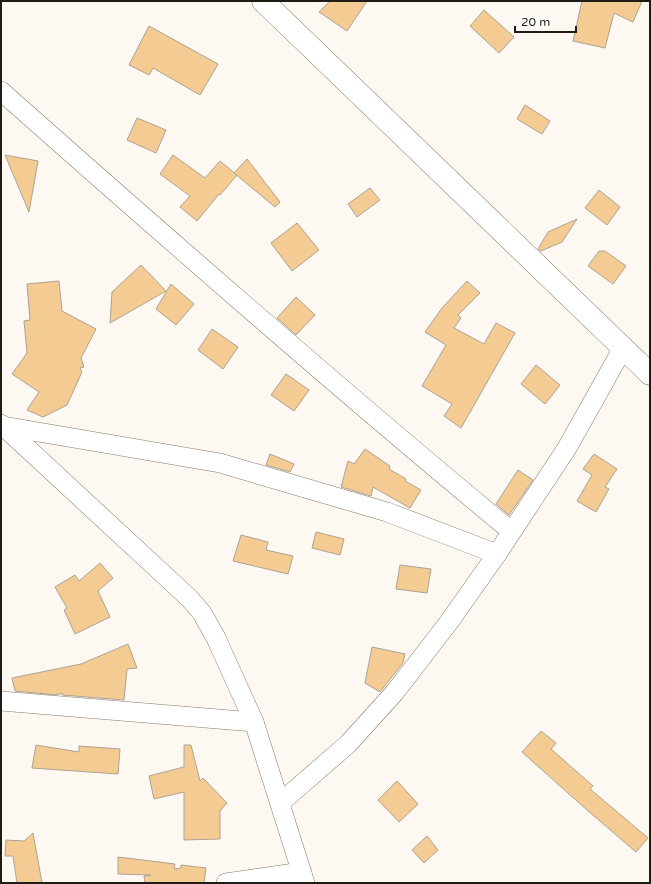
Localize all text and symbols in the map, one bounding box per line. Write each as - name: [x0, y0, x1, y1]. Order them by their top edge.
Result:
- scale bar: [515, 8, 576, 34]
- text: 20 m: [521, 15, 550, 29]

